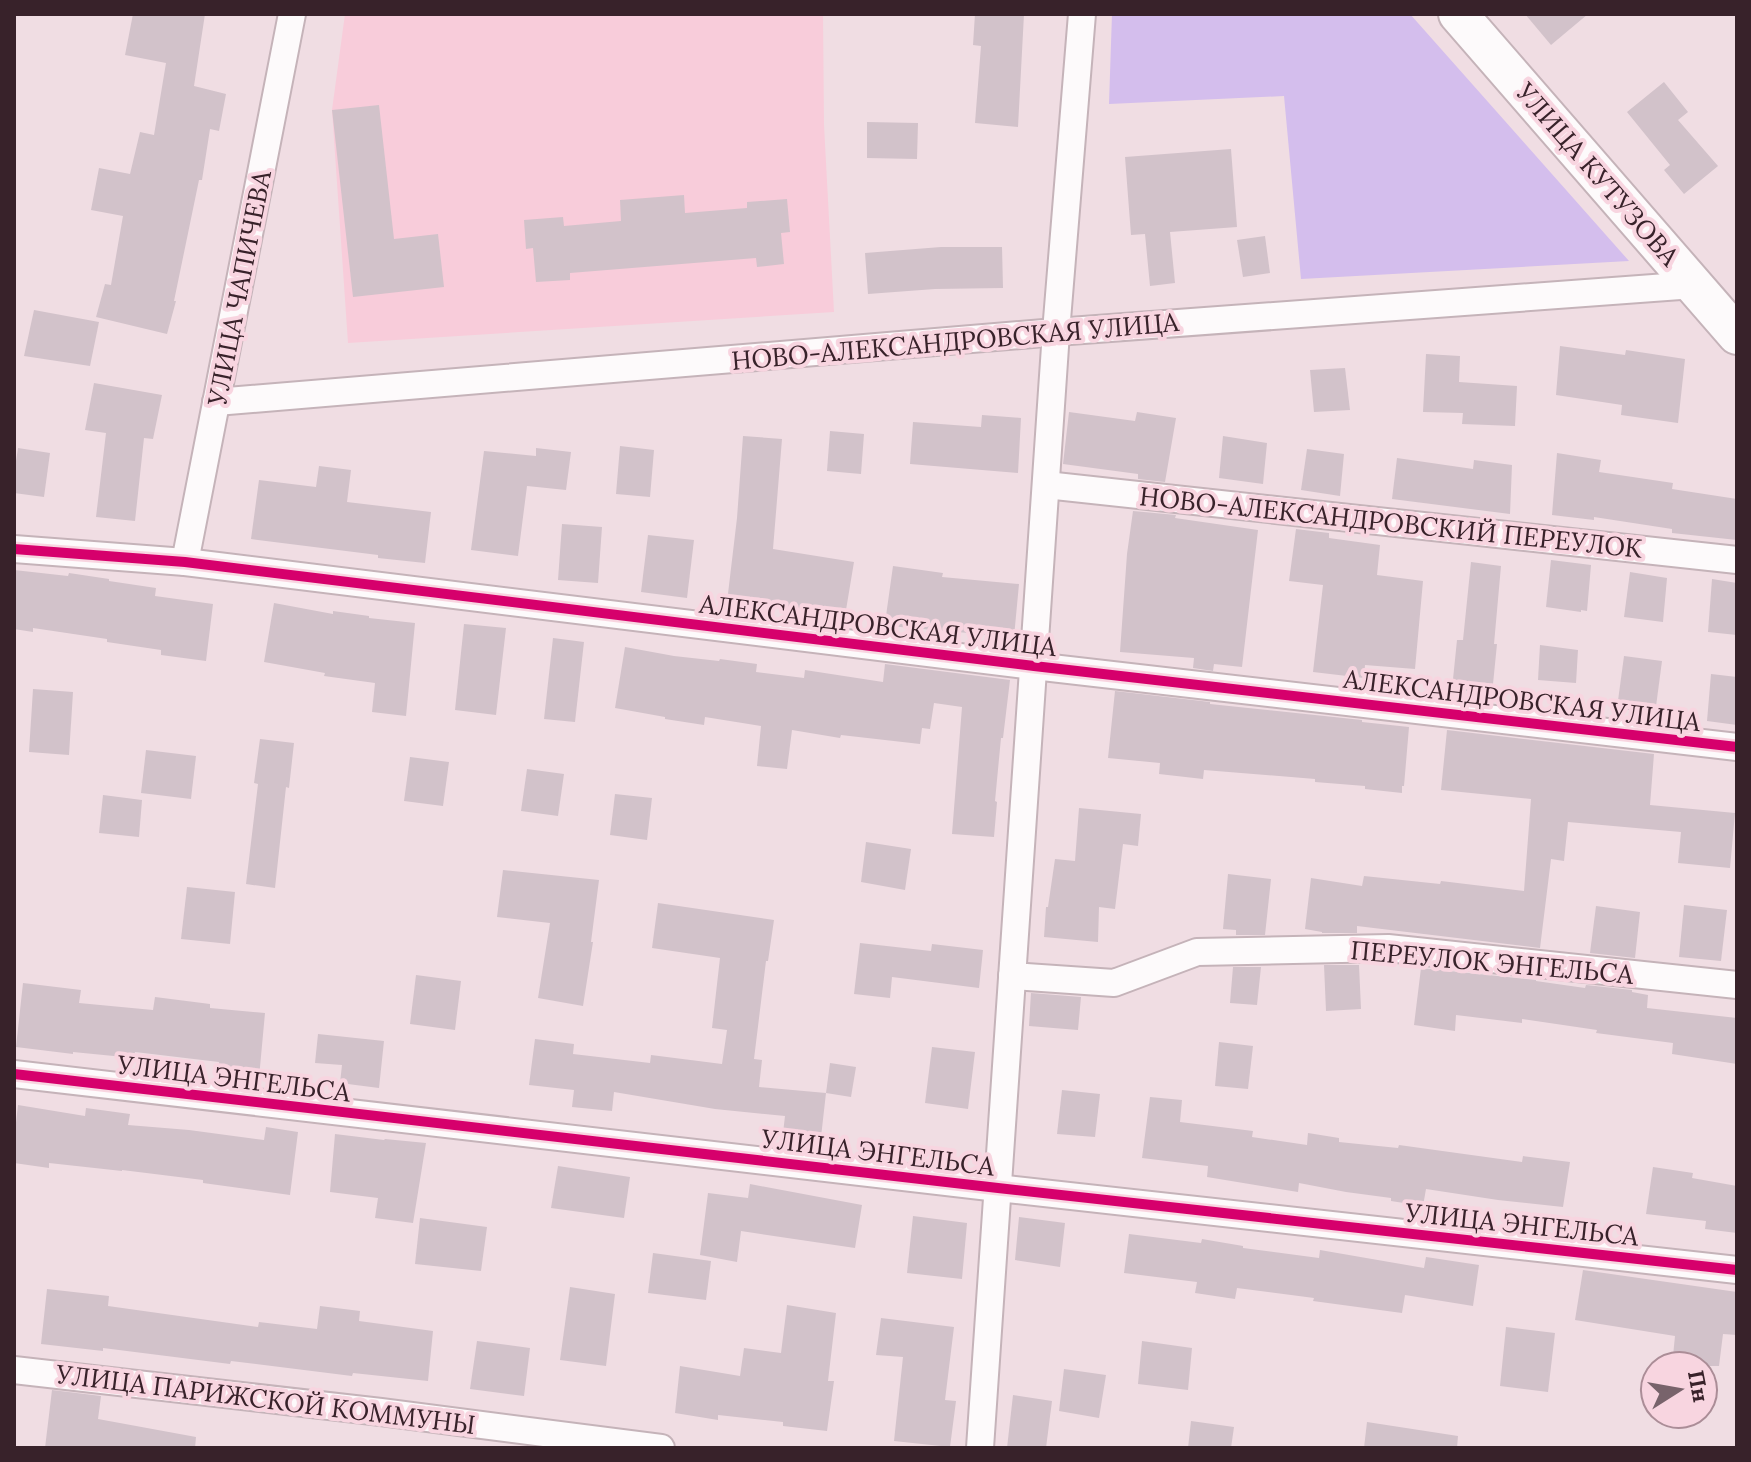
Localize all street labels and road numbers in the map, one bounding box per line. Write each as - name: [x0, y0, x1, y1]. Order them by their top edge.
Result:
- street label: УЛИЦА КУТУЗОВА: [1509, 75, 1687, 273]
- street label: УЛИЦА ЧАПИЧЕВА: [200, 167, 278, 409]
- street label: НОВО-АЛЕКСАНДРОВСКАЯ УЛИЦА: [730, 305, 1181, 377]
- street label: НОВО-АЛЕКСАНДРОВСКИЙ ПЕРЕУЛОК: [1138, 479, 1644, 565]
- street label: АЛЕКСАНДРОВСКАЯ УЛИЦА: [697, 587, 1059, 663]
- street label: АЛЕКСАНДРОВСКАЯ УЛИЦА: [1341, 662, 1703, 738]
- street label: ПЕРЕУЛОК ЭНГЕЛЬСА: [1349, 933, 1635, 991]
- street label: УЛИЦА ЭНГЕЛЬСА: [115, 1047, 353, 1109]
- street label: УЛИЦА ЭНГЕЛЬСА: [759, 1121, 997, 1183]
- street label: УЛИЦА ЭНГЕЛЬСА: [1403, 1195, 1641, 1253]
- street label: УЛИЦА ПАРИЖСКОЙ КОММУНЫ: [54, 1357, 478, 1441]

